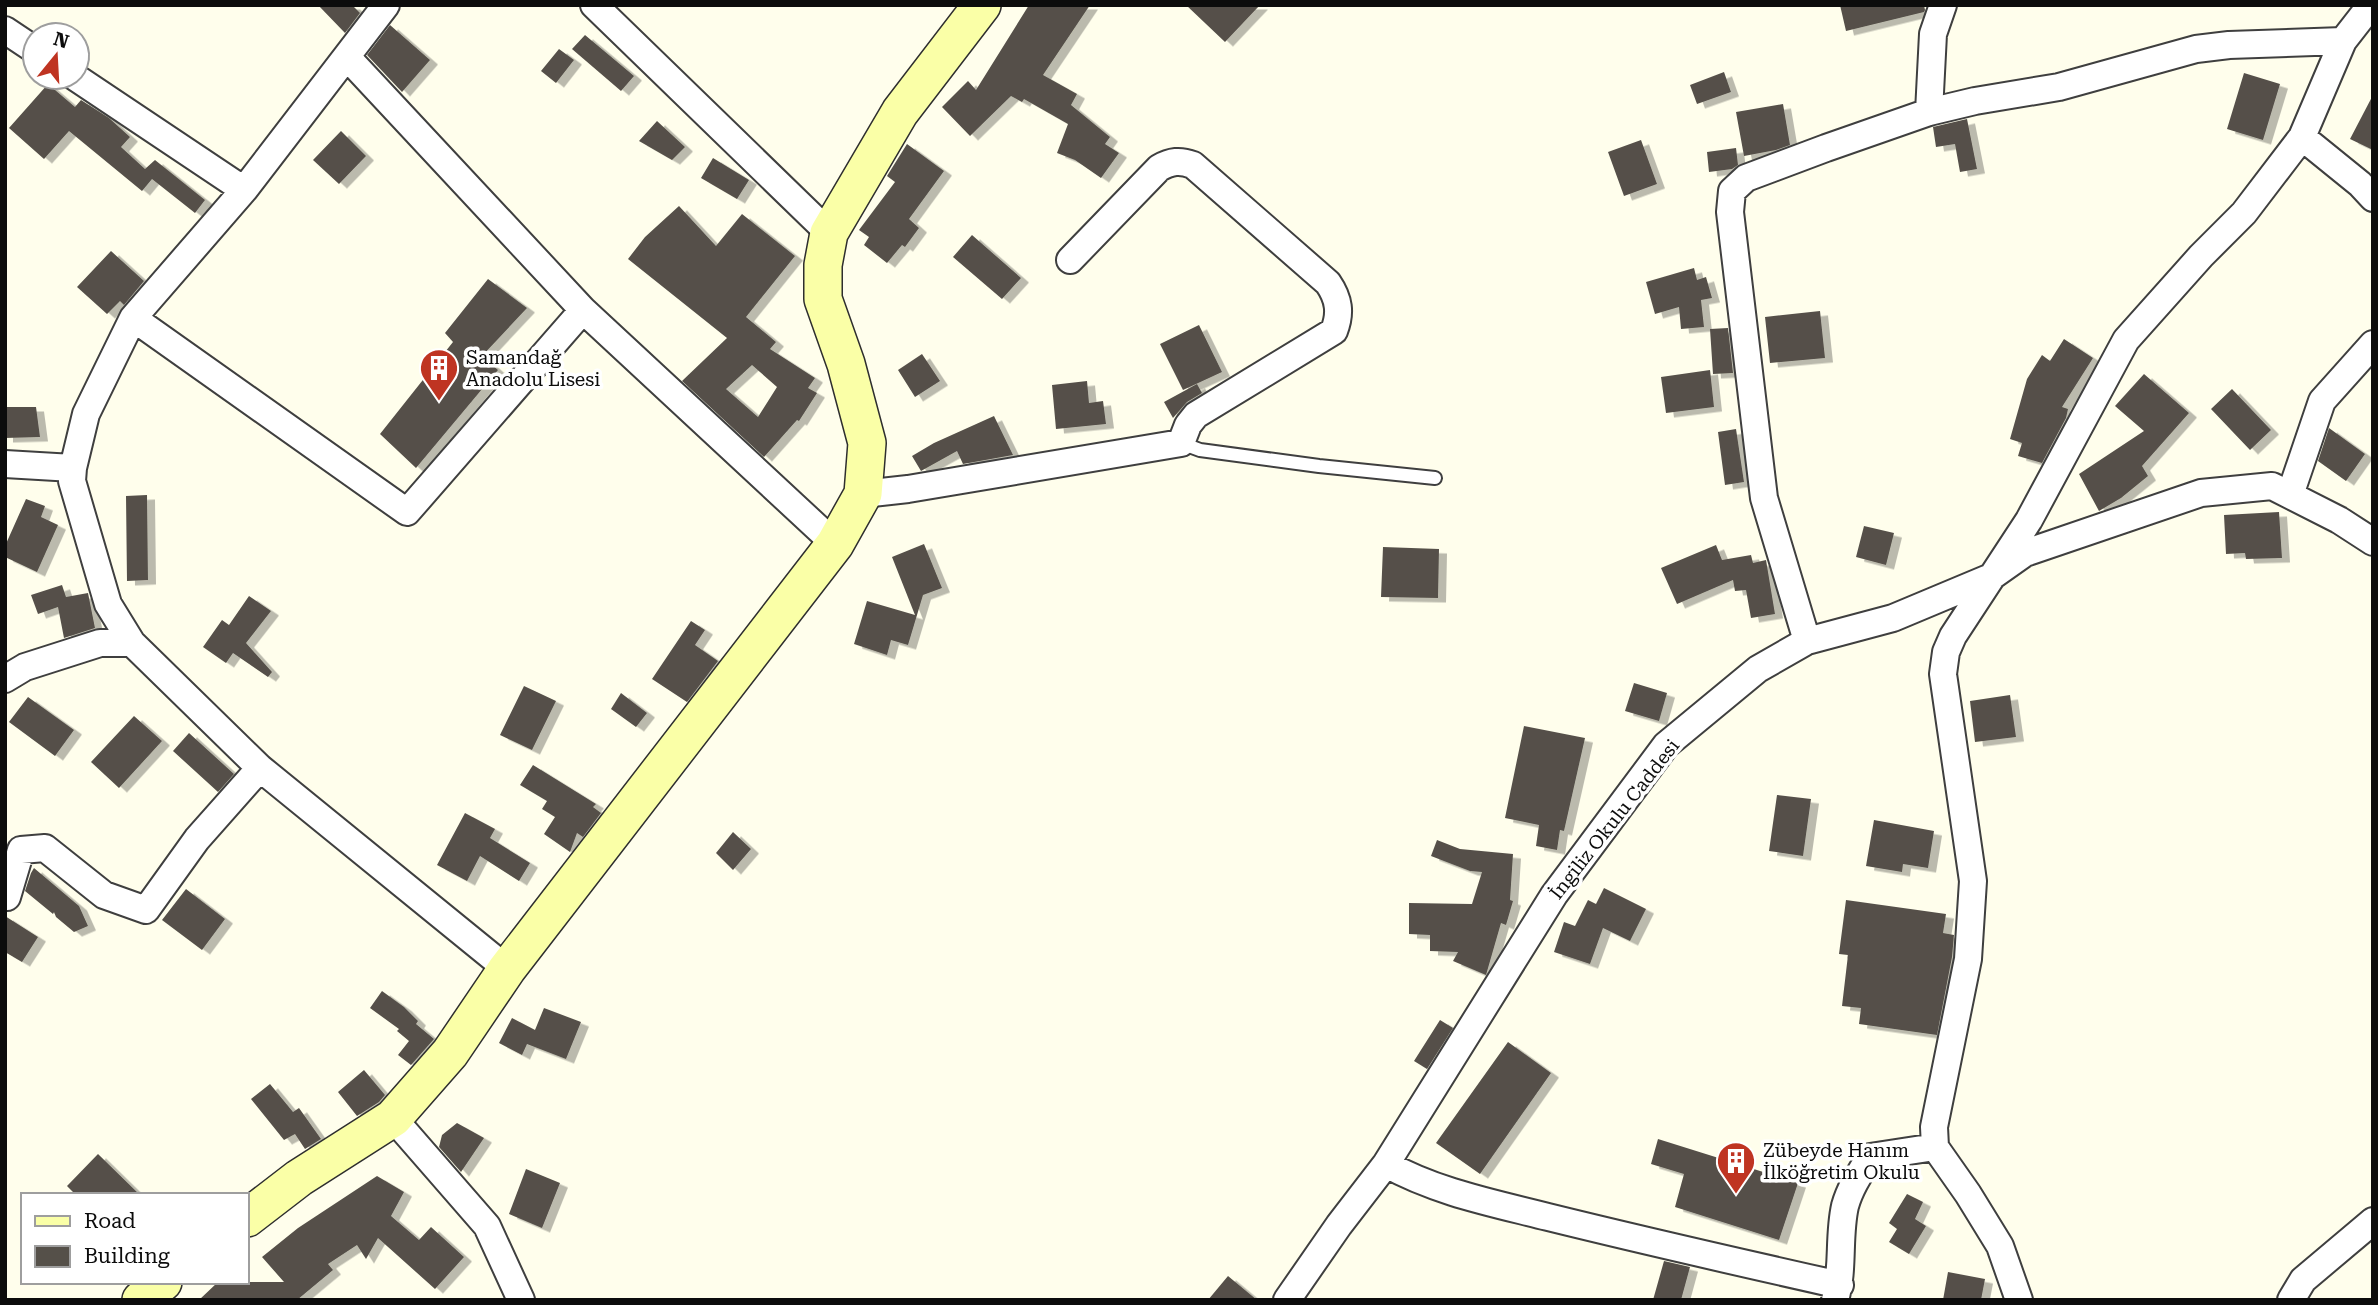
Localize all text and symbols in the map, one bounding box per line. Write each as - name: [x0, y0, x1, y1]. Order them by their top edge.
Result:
- north arrow: [21, 21, 91, 91]
- text: N: [51, 27, 72, 54]
- place label: Samandağ Anadolu Lisesi: [466, 346, 600, 391]
- building icon: Samandağ Anadolu Lisesi: [418, 347, 460, 402]
- street label: İngiliz Okulu Caddesi: [1545, 735, 1684, 904]
- place label: Zübeyde Hanım İlköğretim Okulu: [1763, 1139, 1920, 1184]
- building icon: Zübeyde Hanım İlköğretim Okulu: [1715, 1140, 1757, 1195]
- legend: [21, 1193, 248, 1284]
- text: Road: [84, 1209, 136, 1233]
- text: Building: [84, 1244, 170, 1268]

